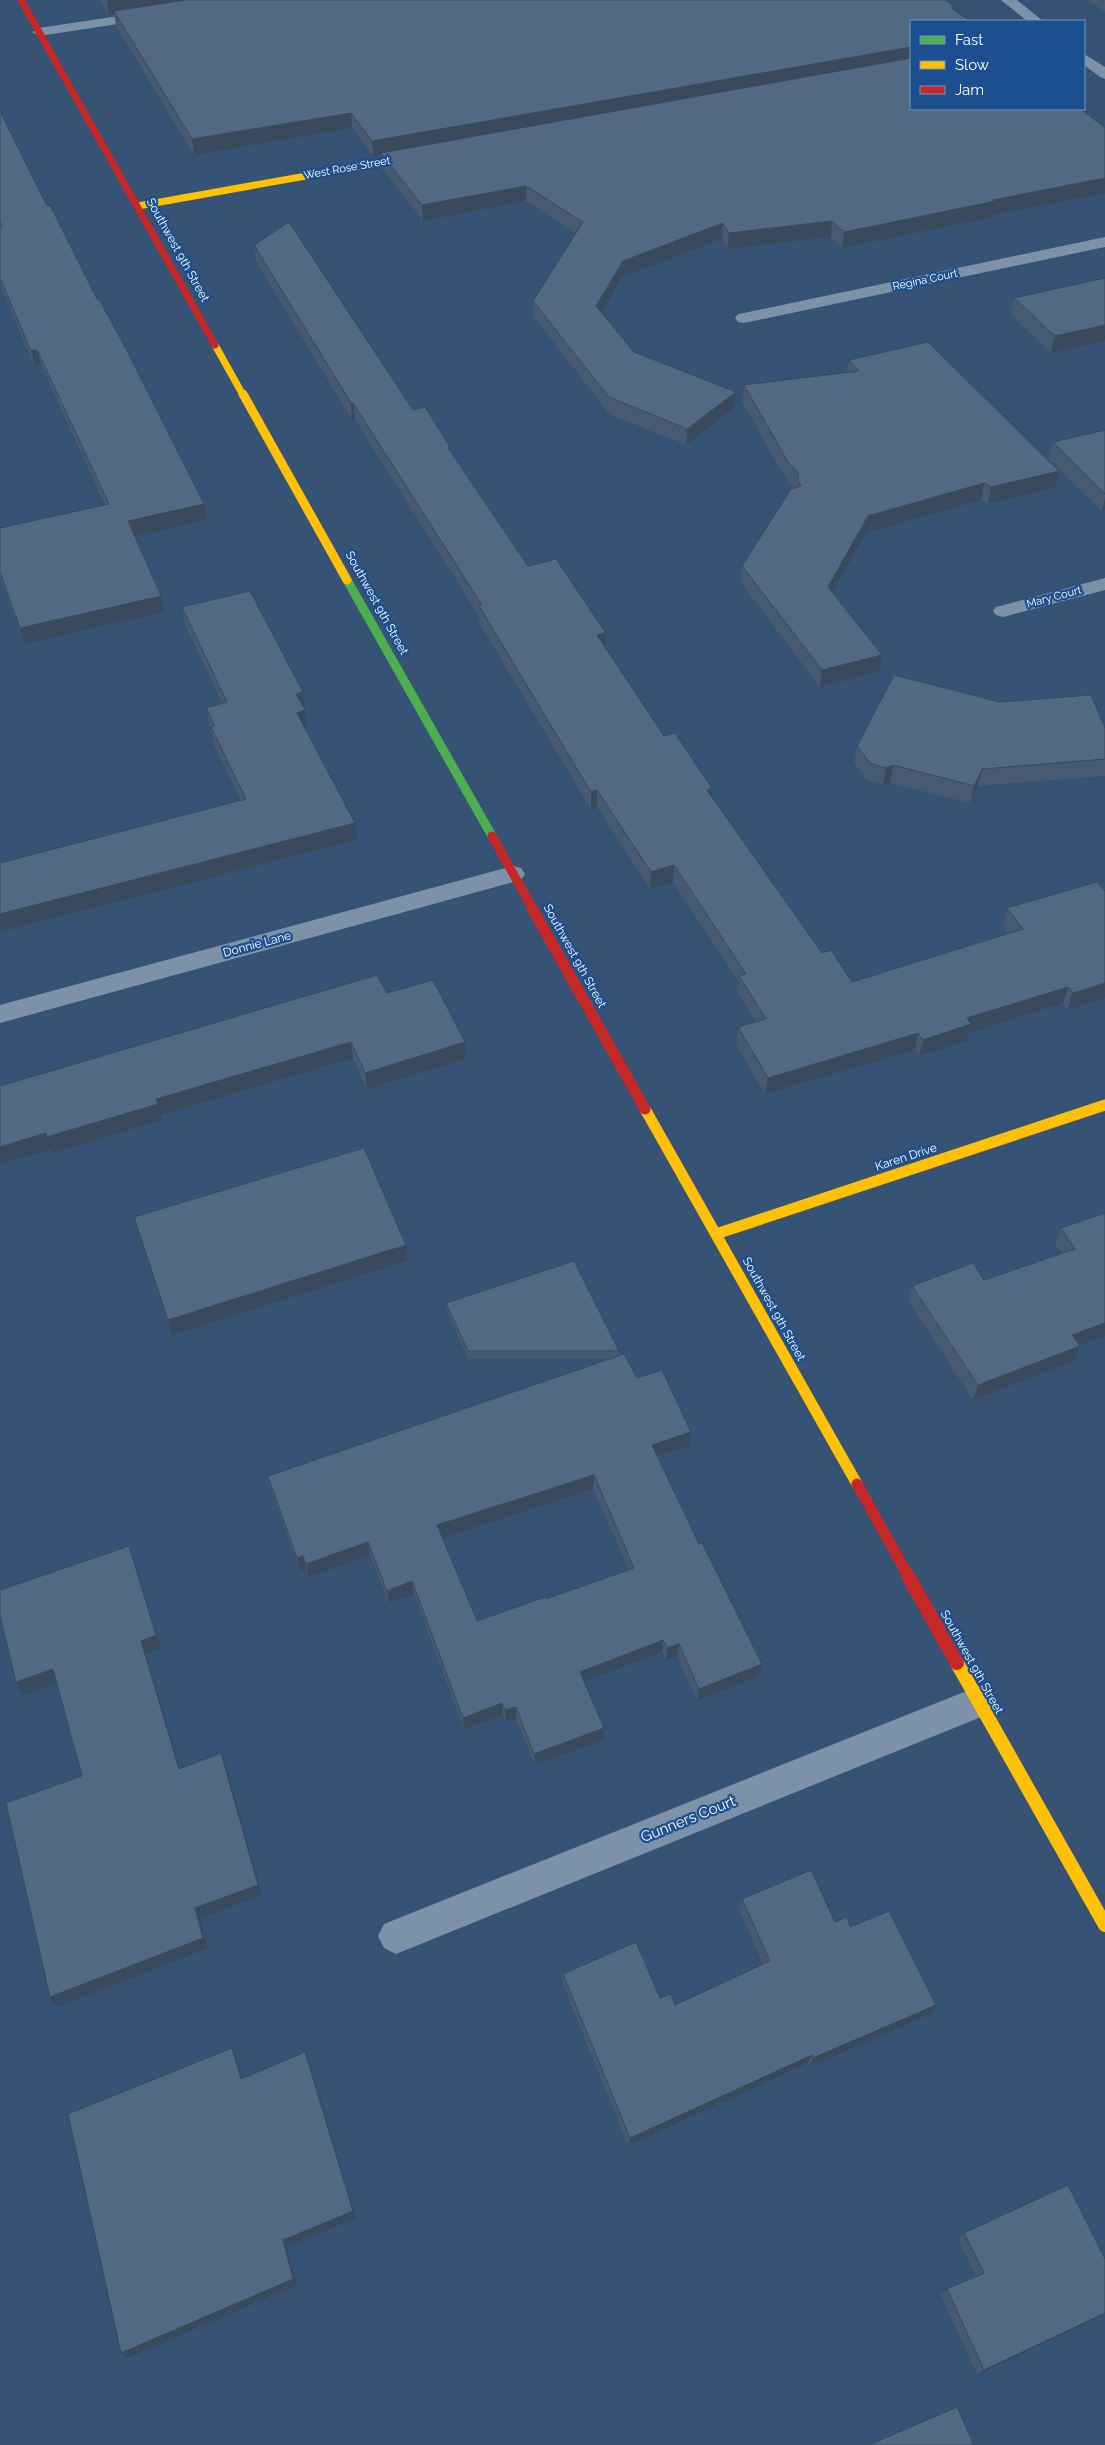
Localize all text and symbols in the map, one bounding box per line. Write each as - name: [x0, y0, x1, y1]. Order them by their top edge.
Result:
- legend: [910, 20, 1085, 110]
- text: Fast: [955, 31, 983, 49]
- text: Slow: [955, 56, 989, 74]
- text: Jam: [955, 81, 984, 99]
- street label: West Rose Street: [303, 154, 392, 182]
- street label: Southwest 9th Street: [144, 196, 212, 304]
- street label: Regina Court: [891, 267, 959, 293]
- street label: Southwest 9th Street: [343, 549, 411, 657]
- street label: Mary Court: [1025, 583, 1083, 611]
- street label: Southwest 9th Street: [541, 902, 609, 1010]
- street label: Donnie Lane: [221, 928, 293, 960]
- street label: Karen Drive: [873, 1140, 939, 1174]
- street label: Southwest 9th Street: [740, 1255, 808, 1363]
- street label: Southwest 9th Street: [938, 1608, 1006, 1716]
- street label: Gunners Court: [638, 1792, 738, 1846]

